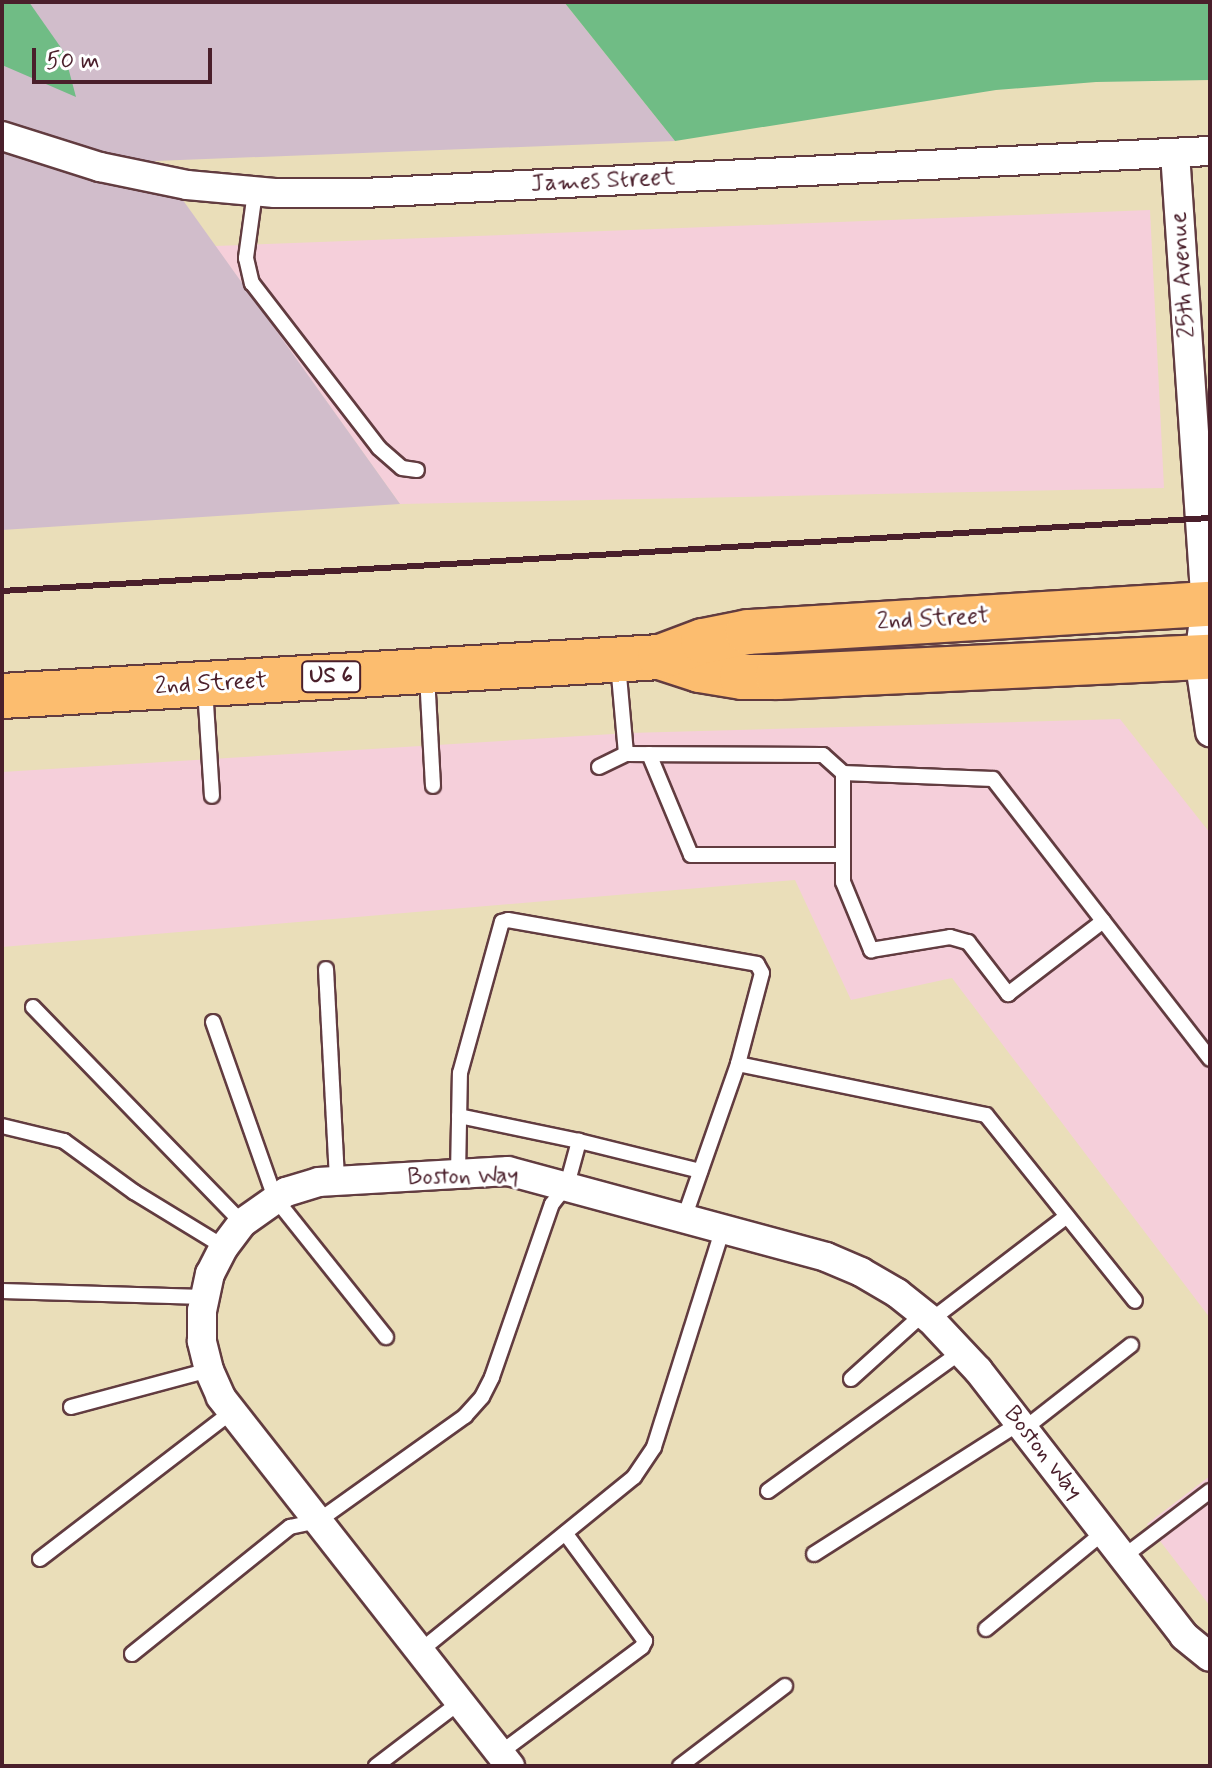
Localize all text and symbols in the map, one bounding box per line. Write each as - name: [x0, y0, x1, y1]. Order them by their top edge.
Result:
- scale bar: [36, 32, 216, 82]
- text: 50 m: [46, 46, 100, 77]
- street label: James Street: [530, 163, 676, 199]
- street label: 25th Avenue: [1164, 211, 1202, 339]
- street label: 2nd Street: [877, 602, 989, 636]
- road number: US 6: [301, 659, 361, 695]
- street label: 2nd Street: [155, 667, 267, 701]
- street label: Boston Way: [405, 1162, 521, 1192]
- street label: Boston Way: [996, 1398, 1090, 1508]

